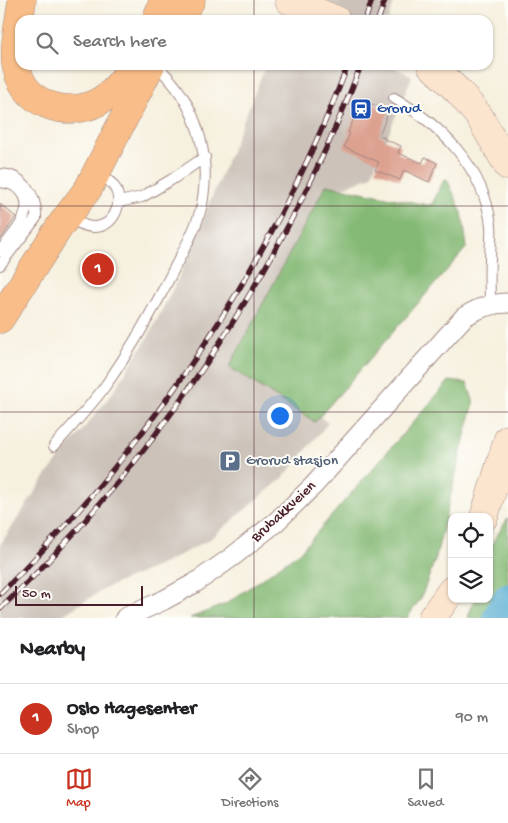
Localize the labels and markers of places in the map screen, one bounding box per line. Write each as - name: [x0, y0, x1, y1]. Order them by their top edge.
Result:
- station icon: Grorud: [349, 97, 373, 121]
- place label: Grorud: [377, 100, 422, 118]
- pin: 1: [82, 250, 114, 288]
- parking icon: Grorud stasjon: [218, 449, 242, 473]
- place label: Grorud stasjon: [246, 452, 338, 470]

